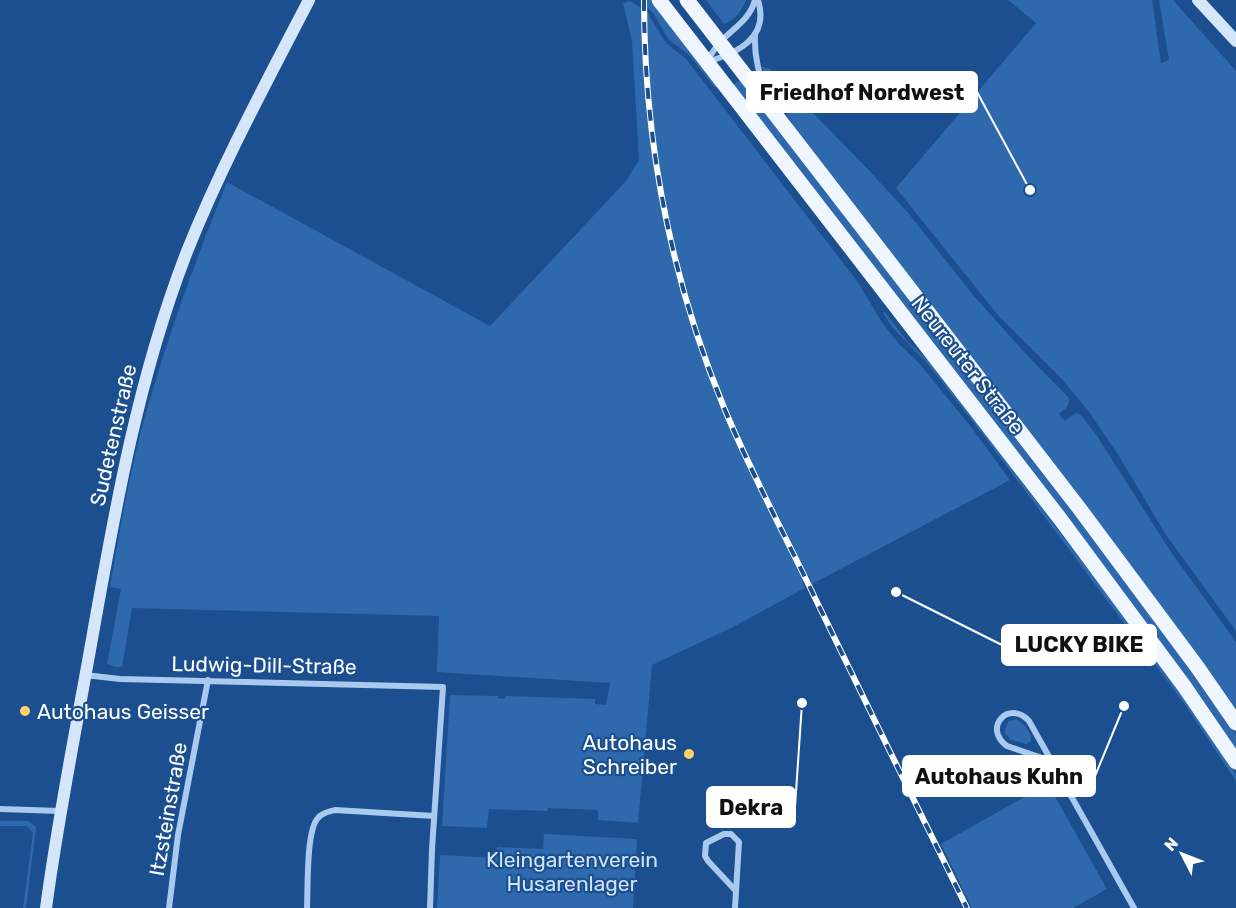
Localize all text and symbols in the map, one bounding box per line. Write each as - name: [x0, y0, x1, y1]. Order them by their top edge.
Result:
- callout: Friedhof Nordwest: [747, 72, 977, 112]
- text: Friedhof Nordwest: [760, 79, 964, 106]
- street label: Neureuter Straße: [906, 291, 1030, 439]
- street label: Sudetenstraße: [85, 362, 141, 508]
- callout: LUCKY BIKE: [1002, 625, 1156, 665]
- text: LUCKY BIKE: [1014, 631, 1144, 658]
- street label: Ludwig-Dill-Straße: [171, 651, 357, 679]
- place label: Autohaus Geisser: [37, 699, 209, 724]
- marker: Autohaus Geisser: [18, 704, 32, 718]
- place label: Autohaus Schreiber: [582, 730, 677, 779]
- street label: Itzsteinstraße: [144, 740, 192, 878]
- marker: Autohaus Schreiber: [682, 747, 696, 761]
- callout: Autohaus Kuhn: [903, 756, 1095, 796]
- text: Autohaus Kuhn: [915, 763, 1083, 790]
- callout: Dekra: [707, 787, 795, 827]
- text: Dekra: [719, 794, 783, 821]
- north arrow: [1152, 824, 1212, 884]
- text: N: [1160, 834, 1182, 855]
- park label: Kleingartenverein Husarenlager: [486, 847, 658, 896]

